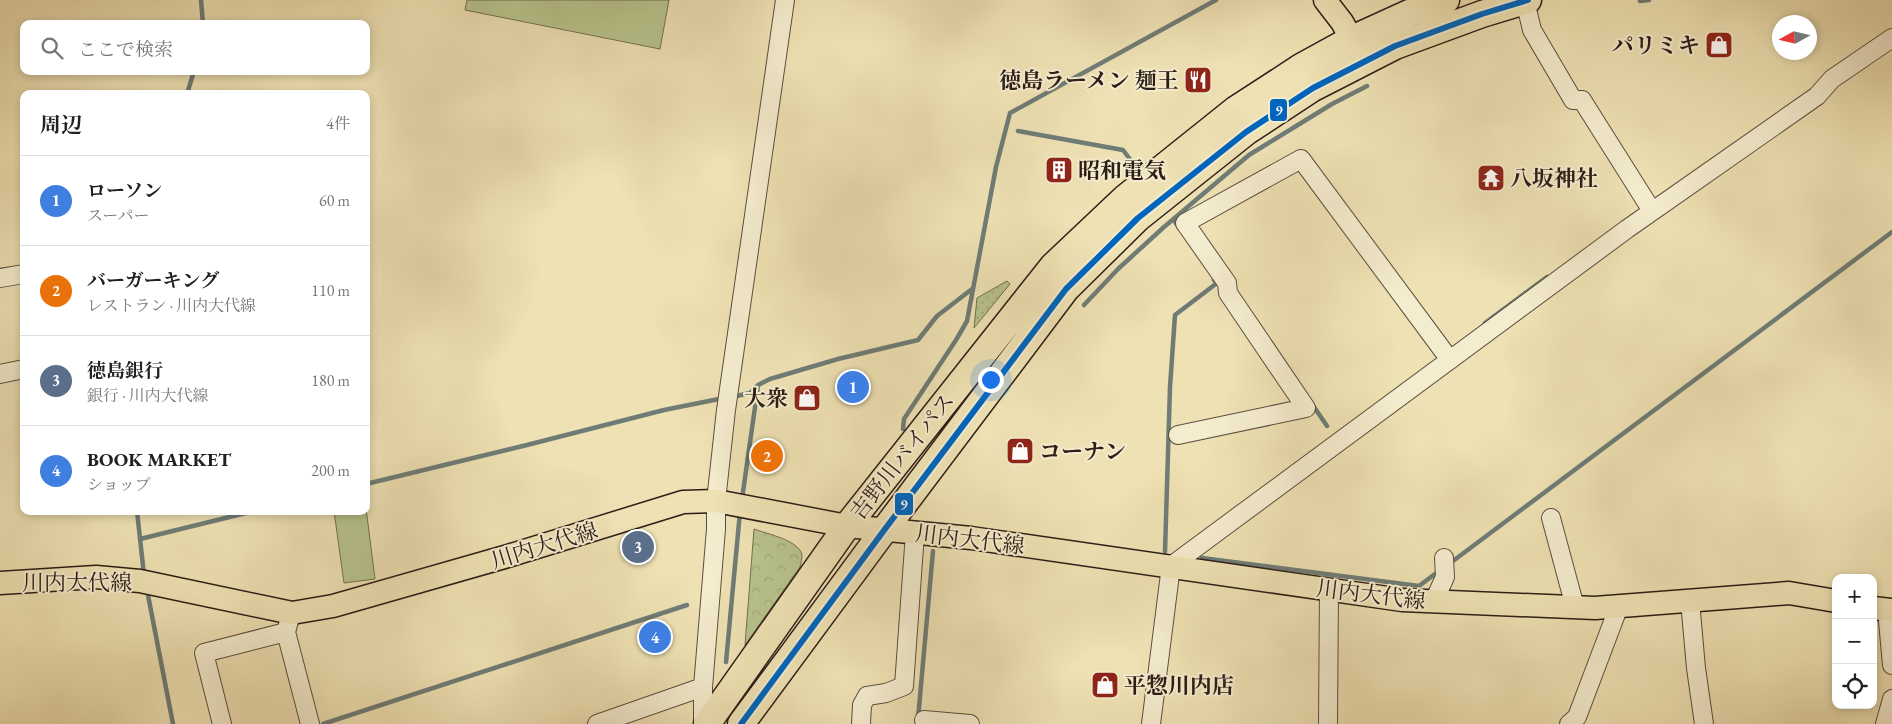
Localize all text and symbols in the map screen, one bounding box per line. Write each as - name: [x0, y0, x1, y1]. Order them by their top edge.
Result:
- north arrow: [1772, 15, 1817, 60]
- search box: [20, 20, 370, 75]
- shop icon: パリミキ: [1704, 30, 1734, 60]
- place label: パリミキ: [1612, 31, 1700, 60]
- icon: search: [38, 34, 66, 62]
- text: ここで検索: [78, 37, 173, 62]
- restaurant icon: 徳島ラーメン 麺王: [1183, 65, 1213, 95]
- place label: 徳島ラーメン 麺王: [999, 66, 1179, 95]
- line badge: 9: [1269, 98, 1288, 122]
- text: 9: [1275, 101, 1283, 119]
- text: 周辺: [40, 111, 82, 138]
- text: 4件: [326, 113, 350, 134]
- building icon: 昭和電気: [1044, 155, 1074, 185]
- place label: 昭和電気: [1078, 156, 1166, 185]
- temple icon: 八坂神社: [1476, 163, 1506, 193]
- place label: 八坂神社: [1510, 164, 1598, 193]
- text: ローソン: [87, 178, 162, 203]
- text: 1: [52, 190, 60, 211]
- text: 60 m: [319, 190, 350, 211]
- text: スーパー: [87, 205, 149, 226]
- text: バーガーキング: [87, 268, 219, 293]
- text: 2: [52, 280, 60, 301]
- text: 110 m: [311, 280, 350, 301]
- text: レストラン · 川内大代線: [87, 295, 256, 316]
- text: 徳島銀行: [87, 358, 163, 383]
- your location: [978, 367, 1004, 393]
- pin: 1: [837, 368, 869, 406]
- text: 3: [52, 370, 60, 391]
- text: 180 m: [311, 370, 350, 391]
- shop icon: 大衆: [792, 383, 822, 413]
- place label: 大衆: [744, 384, 788, 413]
- text: 銀行 · 川内大代線: [87, 385, 209, 406]
- street label: 吉野川バイパス: [844, 387, 961, 526]
- shop icon: コーナン: [1005, 436, 1035, 466]
- pin: 2: [751, 437, 783, 475]
- place label: コーナン: [1039, 437, 1126, 466]
- text: BOOK MARKET: [87, 447, 231, 472]
- text: 4: [52, 460, 60, 481]
- text: 200 m: [311, 460, 350, 481]
- text: ショップ: [87, 474, 151, 495]
- line badge: 9: [894, 492, 914, 516]
- text: 9: [900, 495, 908, 513]
- street label: 川内大代線: [487, 516, 601, 575]
- street label: 川内大代線: [914, 518, 1026, 561]
- pin: 3: [622, 528, 654, 566]
- street label: 川内大代線: [22, 568, 132, 597]
- street label: 川内大代線: [1315, 573, 1427, 616]
- map controls: [1832, 574, 1877, 709]
- button: +: [1832, 574, 1877, 619]
- pin: 4: [639, 618, 671, 656]
- button: −: [1832, 619, 1877, 664]
- button: locate: [1832, 664, 1877, 709]
- shop icon: 平惣川内店: [1090, 670, 1120, 700]
- place label: 平惣川内店: [1124, 671, 1234, 700]

